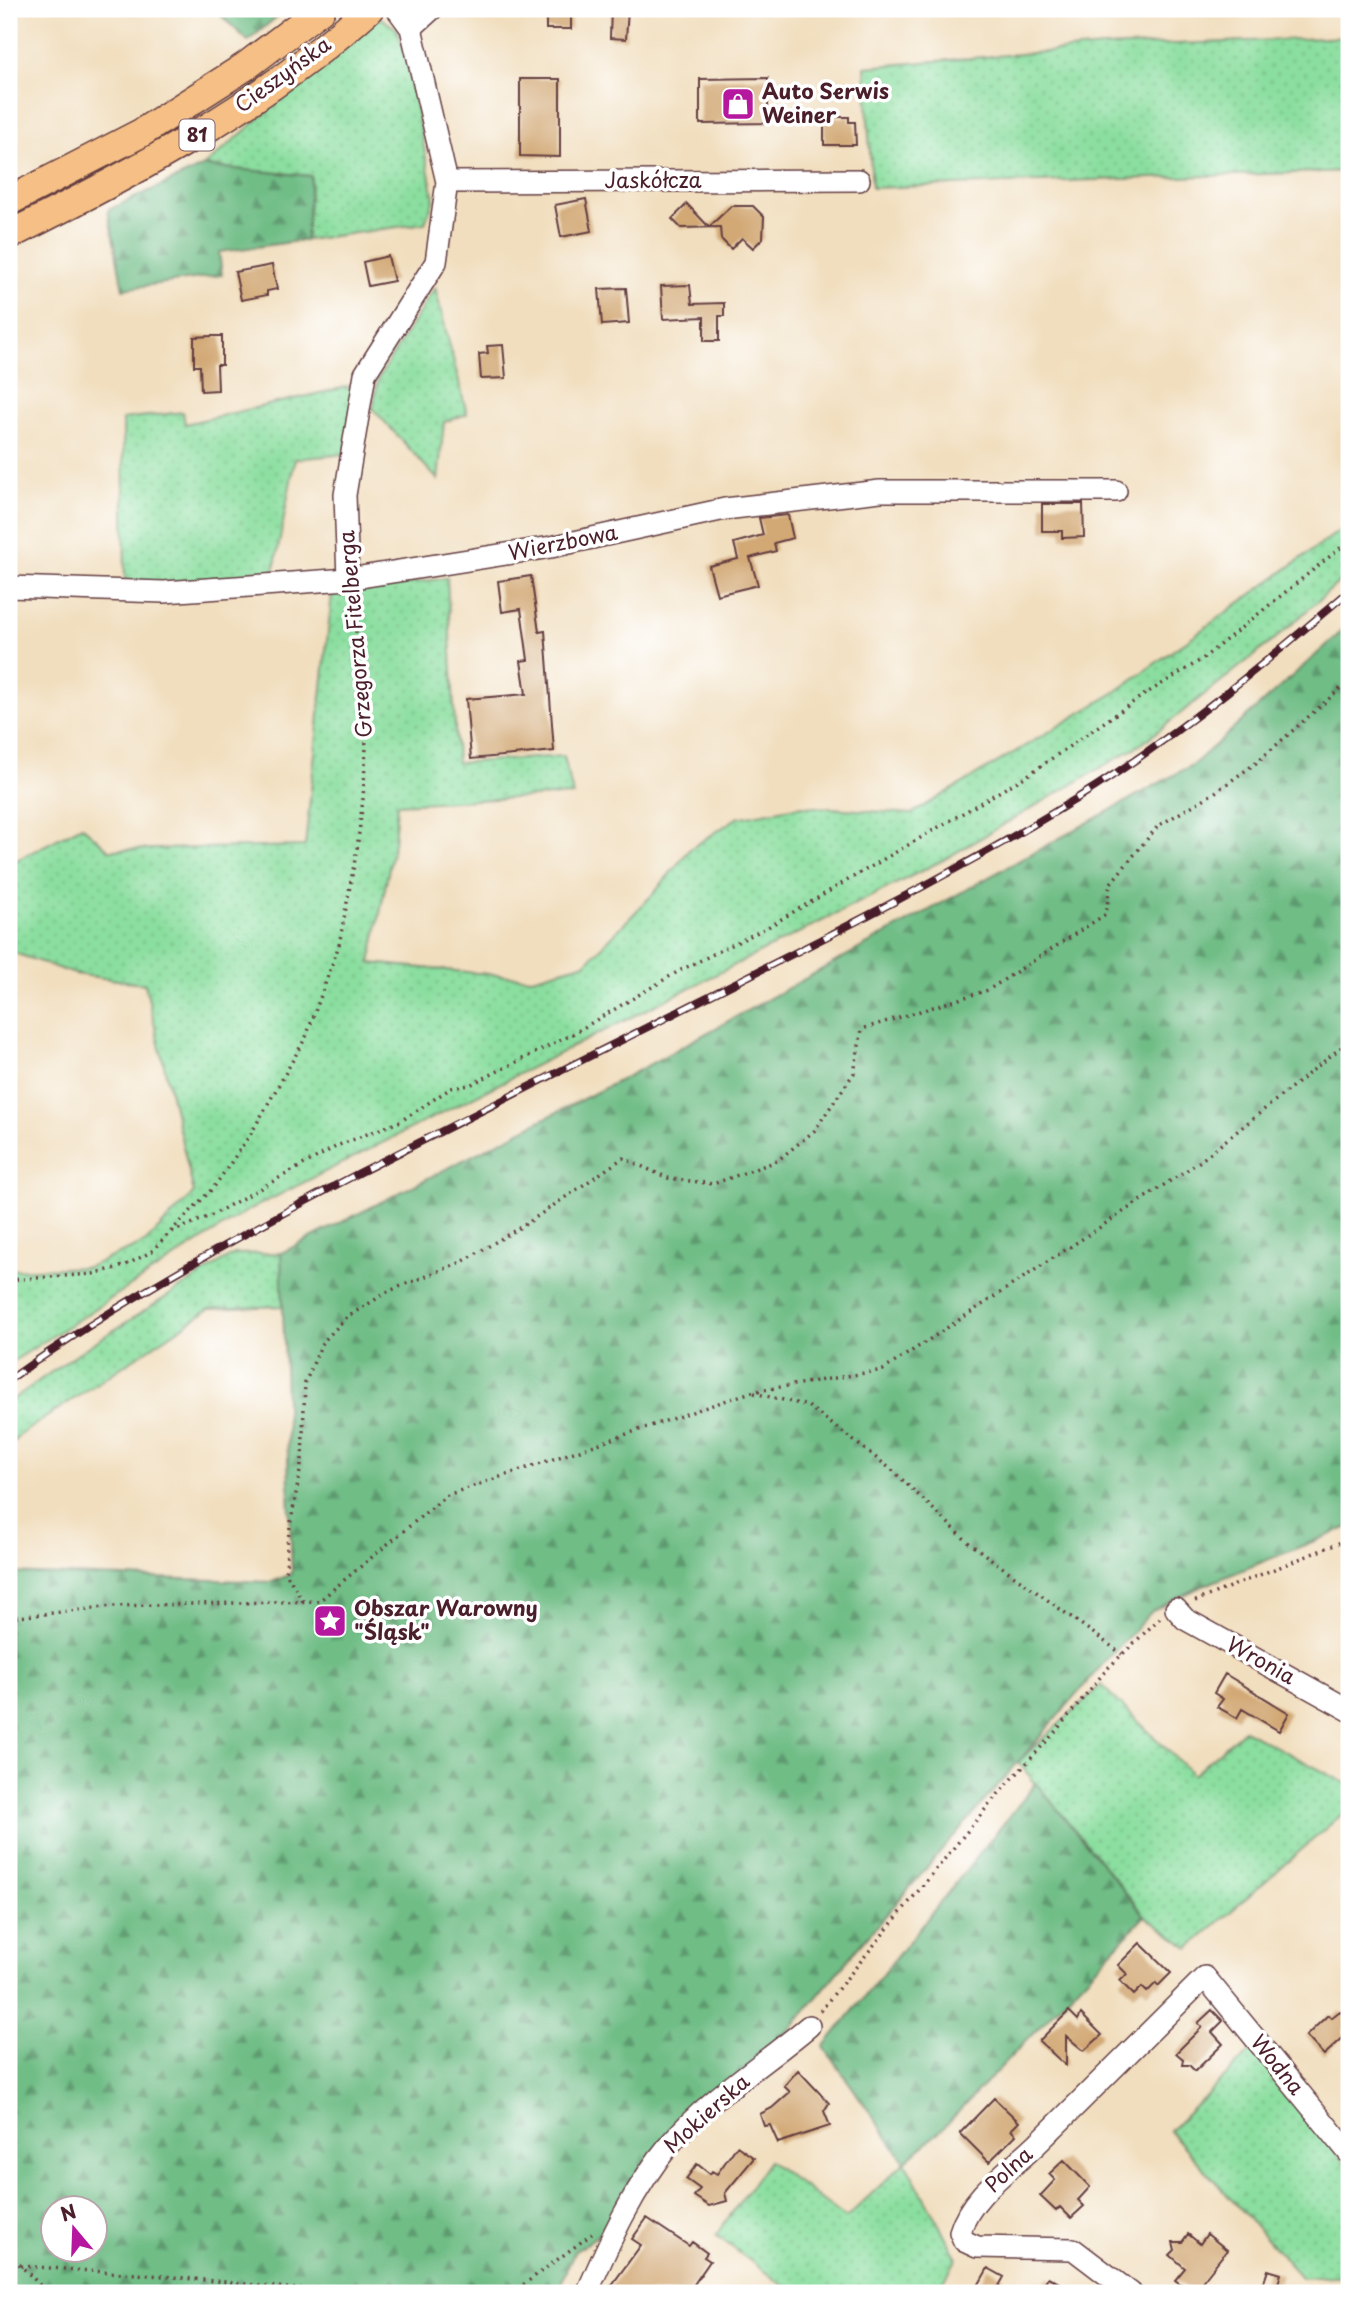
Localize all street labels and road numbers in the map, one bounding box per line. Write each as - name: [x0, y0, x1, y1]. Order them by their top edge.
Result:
- street label: Cieszyńska: [227, 27, 337, 119]
- road number: 81: [180, 119, 214, 150]
- street label: Jaskółcza: [604, 163, 702, 195]
- street label: Wierzbowa: [505, 515, 620, 567]
- street label: Grzegorza Fitelberga: [329, 528, 379, 739]
- street label: Wronia: [1222, 1627, 1302, 1691]
- street label: Wodna: [1244, 2026, 1314, 2102]
- street label: Mokierska: [656, 2065, 756, 2160]
- street label: Polna: [976, 2138, 1039, 2199]

